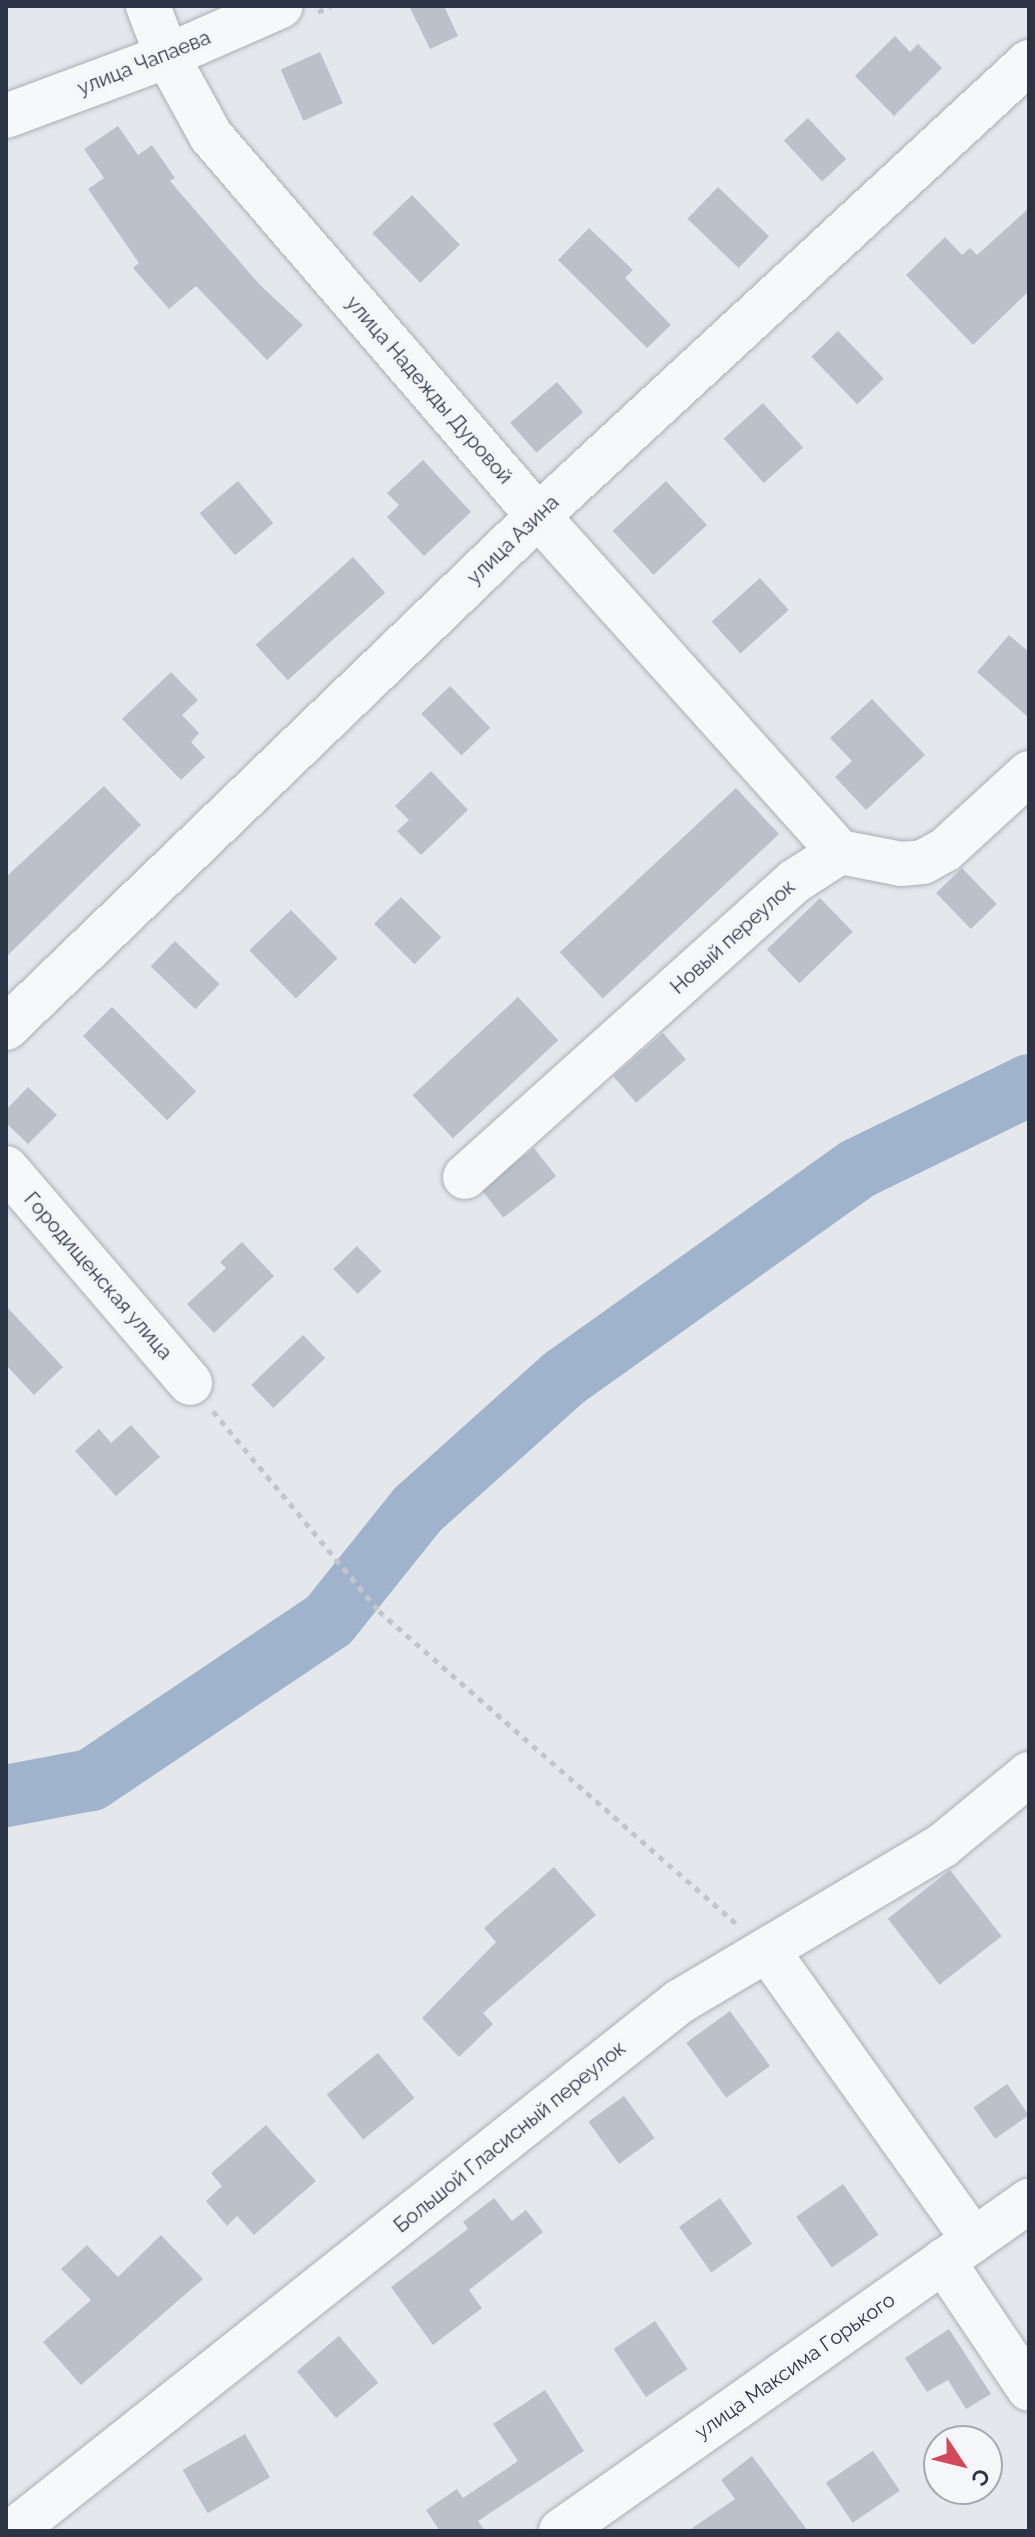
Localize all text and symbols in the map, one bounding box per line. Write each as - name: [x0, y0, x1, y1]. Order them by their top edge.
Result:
- street label: улица Чапаева: [74, 25, 214, 101]
- street label: улица Надежды Дуровой: [341, 291, 517, 489]
- street label: улица Азина: [462, 490, 564, 590]
- street label: Новый переулок: [666, 875, 800, 999]
- street label: Городищенская улица: [19, 1187, 177, 1365]
- street label: Большой Гласисный переулок: [389, 2036, 631, 2238]
- street label: улица Максима Горького: [690, 2288, 900, 2444]
- north arrow: [923, 2425, 1003, 2505]
- text: С: [966, 2464, 996, 2491]

